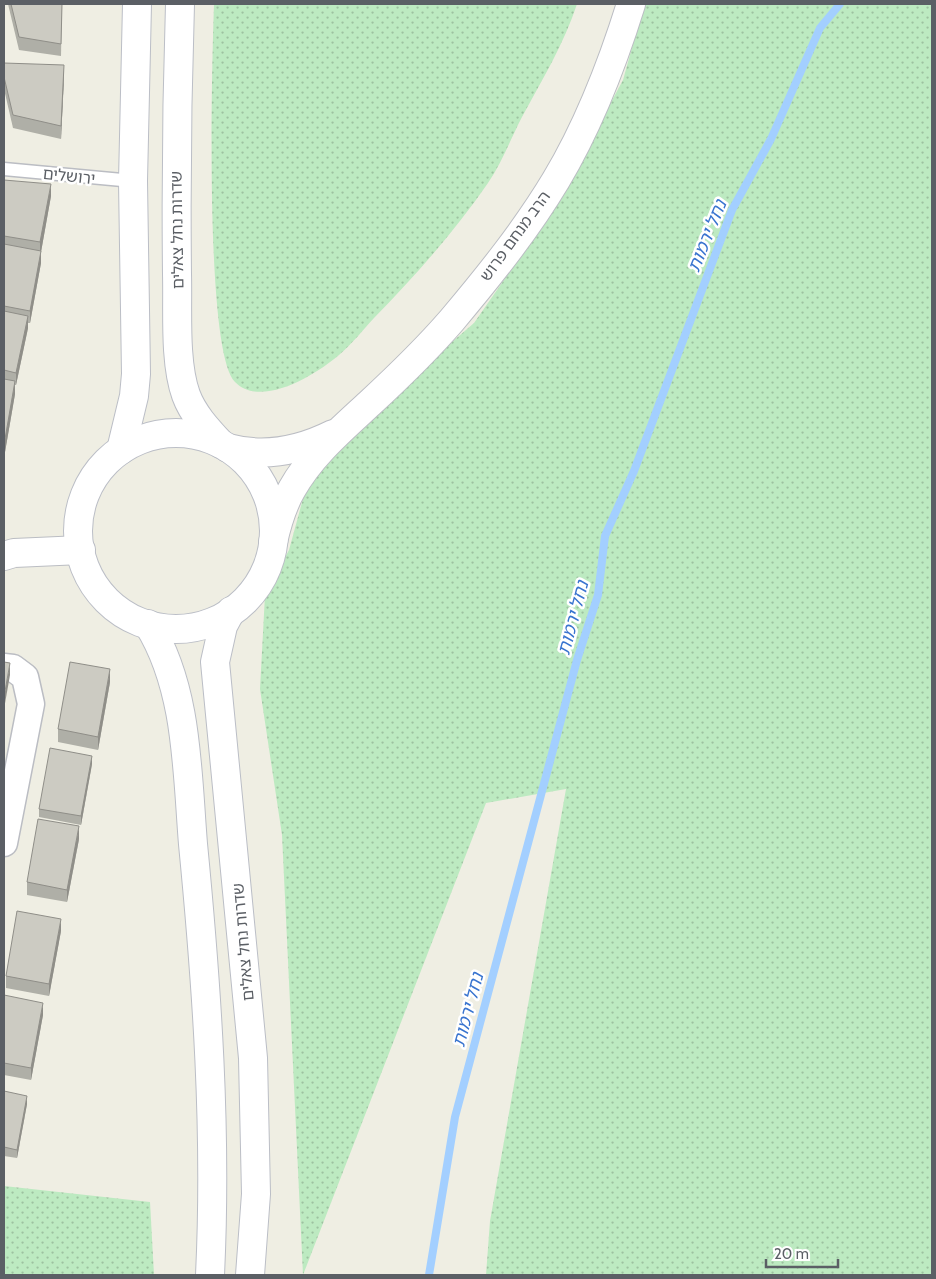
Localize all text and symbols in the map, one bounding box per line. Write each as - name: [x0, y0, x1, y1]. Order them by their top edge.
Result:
- street label: ירושלים: [42, 164, 96, 188]
- street label: שדרות נחל צאלים: [166, 171, 188, 289]
- street label: הרב מנחם פרוש: [476, 187, 554, 285]
- water label: נחל ירמות: [683, 196, 732, 275]
- water label: נחל ירמות: [553, 577, 594, 657]
- street label: שדרות נחל צאלים: [228, 882, 258, 1002]
- water label: נחל ירמות: [448, 969, 489, 1049]
- scale bar: [766, 1236, 838, 1268]
- text: 20 m: [774, 1245, 809, 1263]

